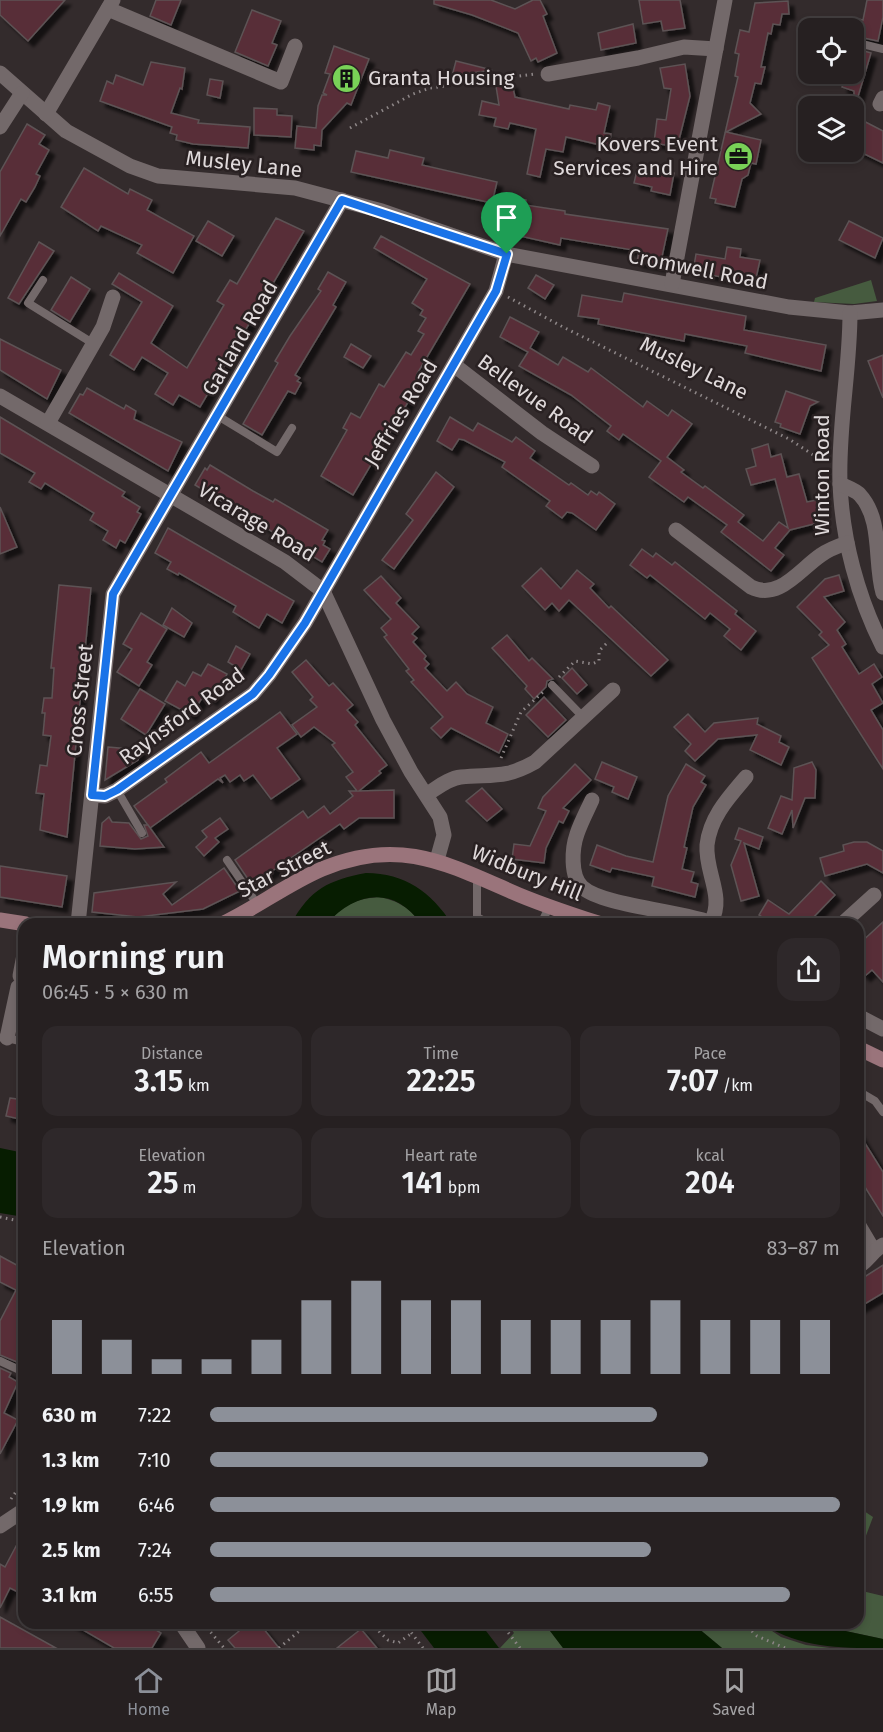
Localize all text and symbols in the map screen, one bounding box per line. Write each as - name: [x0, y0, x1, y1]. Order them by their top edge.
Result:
- map controls: [798, 18, 864, 162]
- button: locate: [798, 18, 864, 84]
- building icon: Granta Housing: [331, 62, 363, 94]
- place label: Granta Housing: [368, 65, 515, 91]
- button: layers: [798, 96, 864, 162]
- place label: Kovers Event Services and Hire: [553, 131, 718, 181]
- office icon: Kovers Event Services and Hire: [723, 140, 755, 172]
- street label: Musley Lane: [184, 145, 304, 183]
- pin: [481, 192, 532, 254]
- icon: arrive: [490, 201, 523, 234]
- street label: Cromwell Road: [626, 243, 770, 295]
- street label: Garland Road: [196, 276, 284, 400]
- street label: Musley Lane: [636, 331, 752, 405]
- street label: Bellevue Road: [472, 349, 598, 449]
- street label: Jeffries Road: [359, 354, 443, 472]
- street label: Winton Road: [809, 414, 835, 536]
- street label: Vicarage Road: [193, 476, 321, 568]
- street label: Cross Street: [61, 642, 99, 758]
- street label: Raynsford Road: [114, 662, 250, 770]
- street label: Star Street: [233, 834, 335, 903]
- street label: Widbury Hill: [468, 839, 586, 907]
- text: Morning run: [42, 937, 225, 977]
- button: share: [777, 938, 840, 1001]
- text: 06:45 · 5 × 630 m: [42, 980, 189, 1004]
- text: Distance: [141, 1044, 203, 1063]
- text: Time: [423, 1044, 459, 1063]
- text: Pace: [693, 1044, 727, 1063]
- text: 3.15: [134, 1063, 183, 1099]
- text: 22:25: [406, 1063, 476, 1099]
- text: 7:07: [667, 1063, 719, 1099]
- text: km: [183, 1076, 210, 1095]
- text: /km: [719, 1076, 753, 1095]
- text: Elevation: [138, 1146, 206, 1165]
- text: Heart rate: [405, 1146, 477, 1165]
- text: kcal: [696, 1146, 724, 1165]
- text: 25: [147, 1165, 179, 1201]
- text: 141: [402, 1165, 444, 1201]
- text: 204: [685, 1165, 735, 1201]
- text: m: [179, 1178, 197, 1197]
- text: bpm: [444, 1178, 481, 1197]
- text: Elevation: [42, 1236, 126, 1260]
- text: 83–87 m: [767, 1236, 840, 1260]
- text: 630 m: [42, 1403, 97, 1427]
- text: 7:22: [138, 1403, 171, 1427]
- text: 1.3 km: [42, 1448, 99, 1472]
- text: 7:10: [138, 1448, 171, 1472]
- text: 1.9 km: [42, 1493, 100, 1517]
- text: 6:46: [138, 1493, 175, 1517]
- text: 2.5 km: [42, 1538, 101, 1562]
- text: 7:24: [138, 1538, 172, 1562]
- text: 3.1 km: [42, 1583, 97, 1607]
- text: 6:55: [138, 1583, 173, 1607]
- tab: Home: [127, 1664, 170, 1719]
- tab: Map: [425, 1664, 458, 1719]
- tab: Saved: [712, 1664, 756, 1719]

